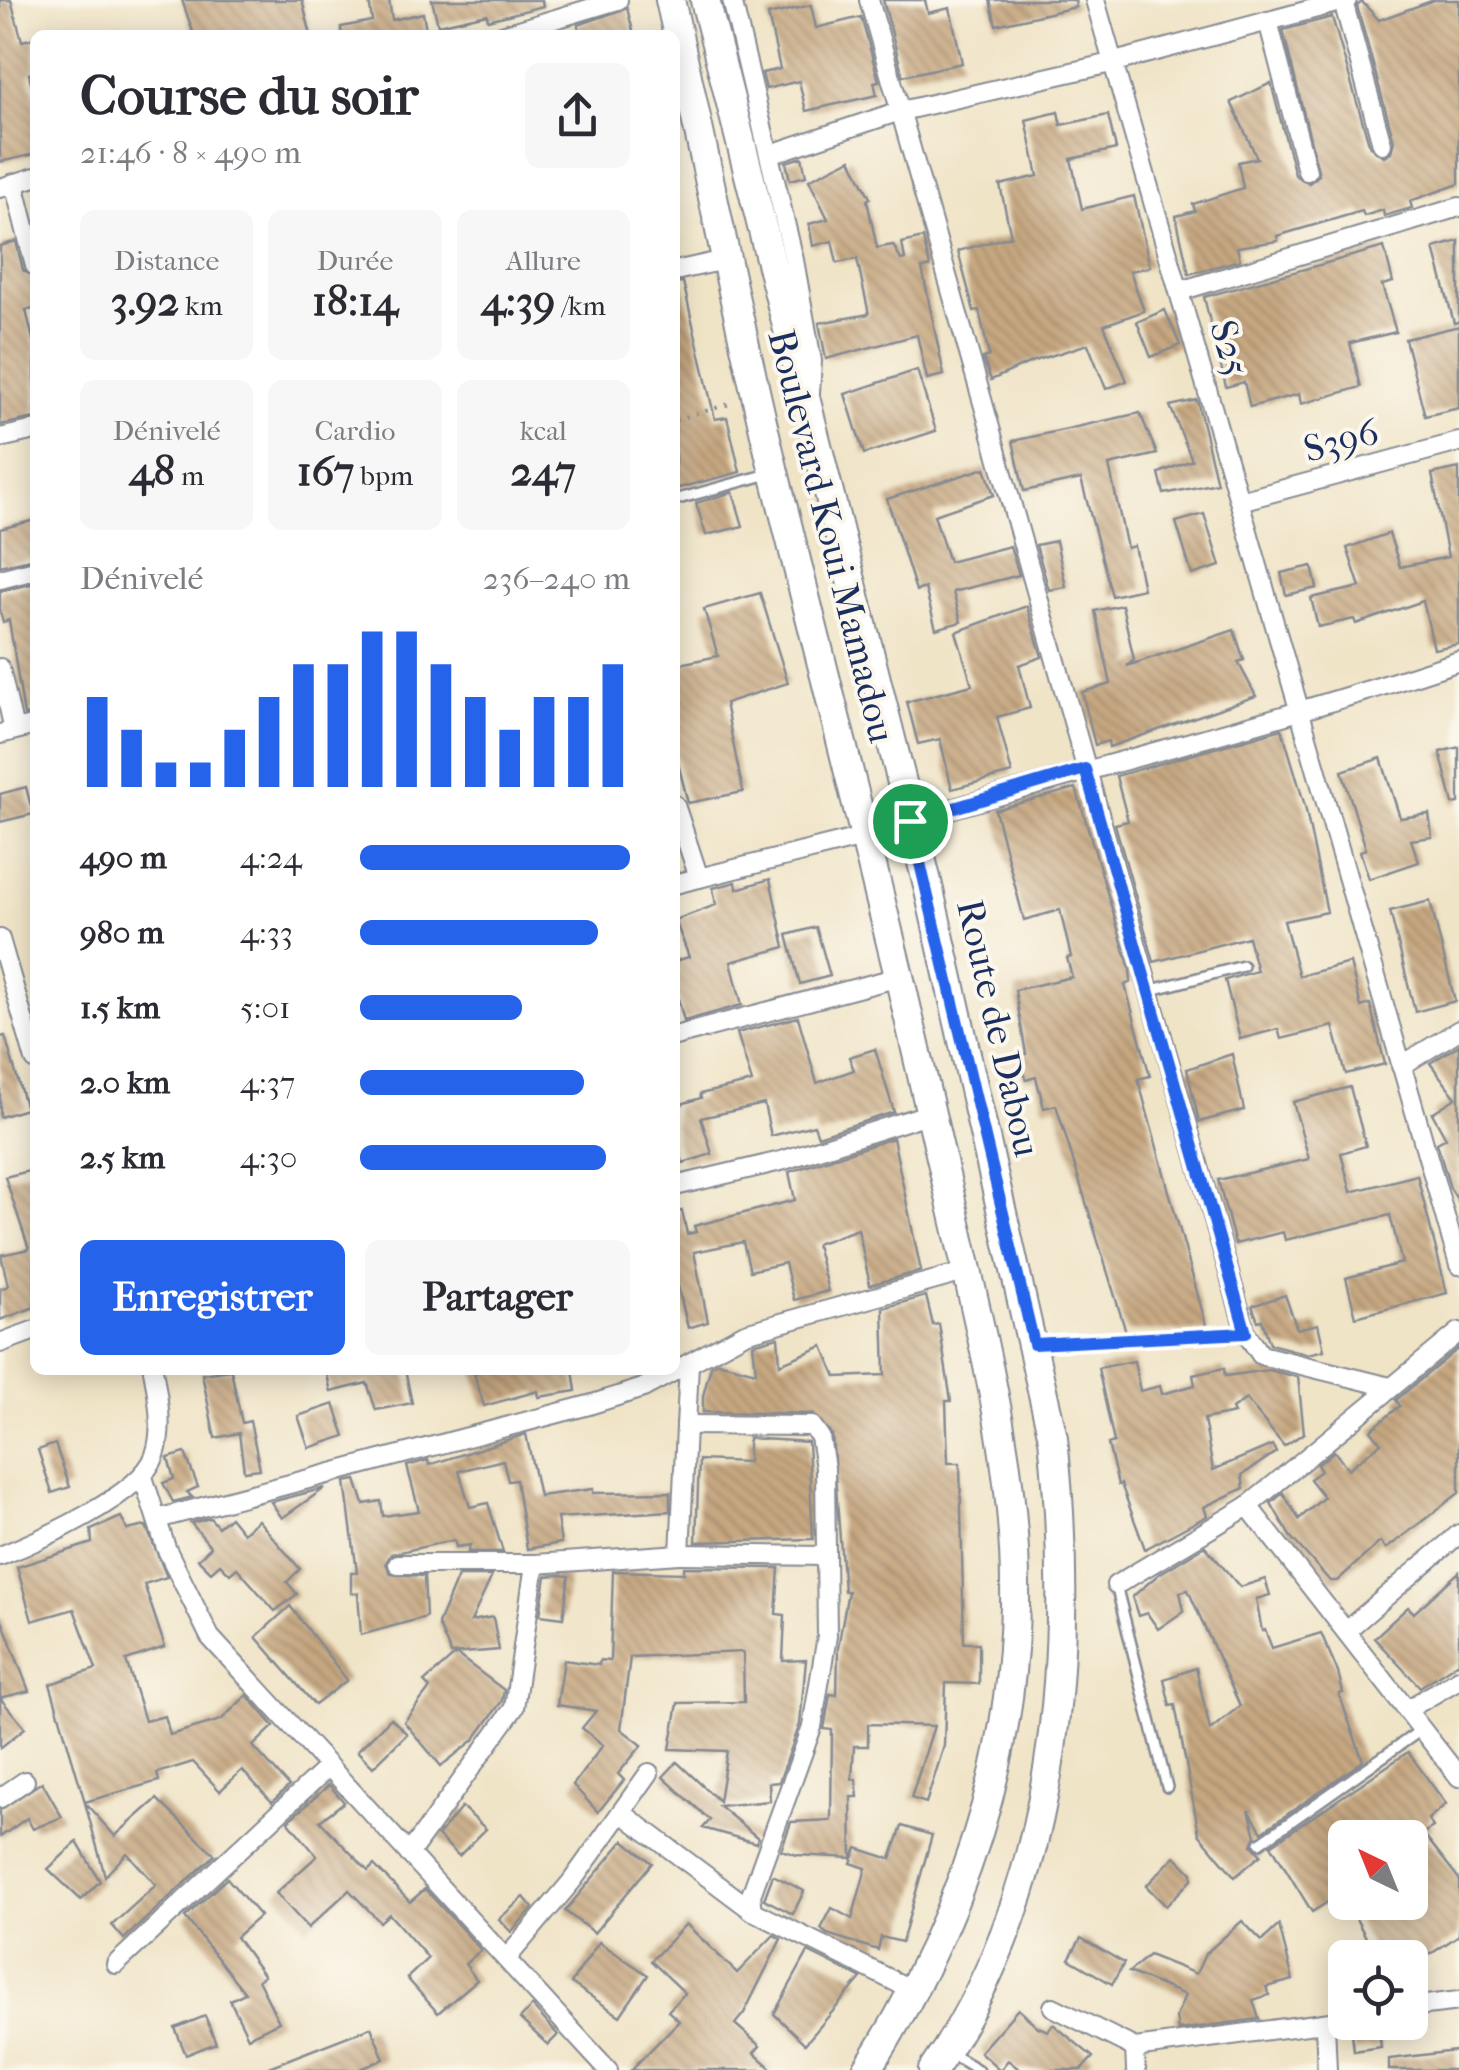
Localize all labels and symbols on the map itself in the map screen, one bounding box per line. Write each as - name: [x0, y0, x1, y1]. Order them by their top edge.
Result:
- street label: S25: [1200, 315, 1259, 381]
- street label: Boulevard Koui Mamadou: [758, 325, 905, 747]
- street label: S396: [1299, 409, 1384, 472]
- pin: [868, 779, 953, 864]
- street label: Route de Dabou: [947, 895, 1050, 1161]
- north arrow: [1328, 1820, 1428, 1920]

